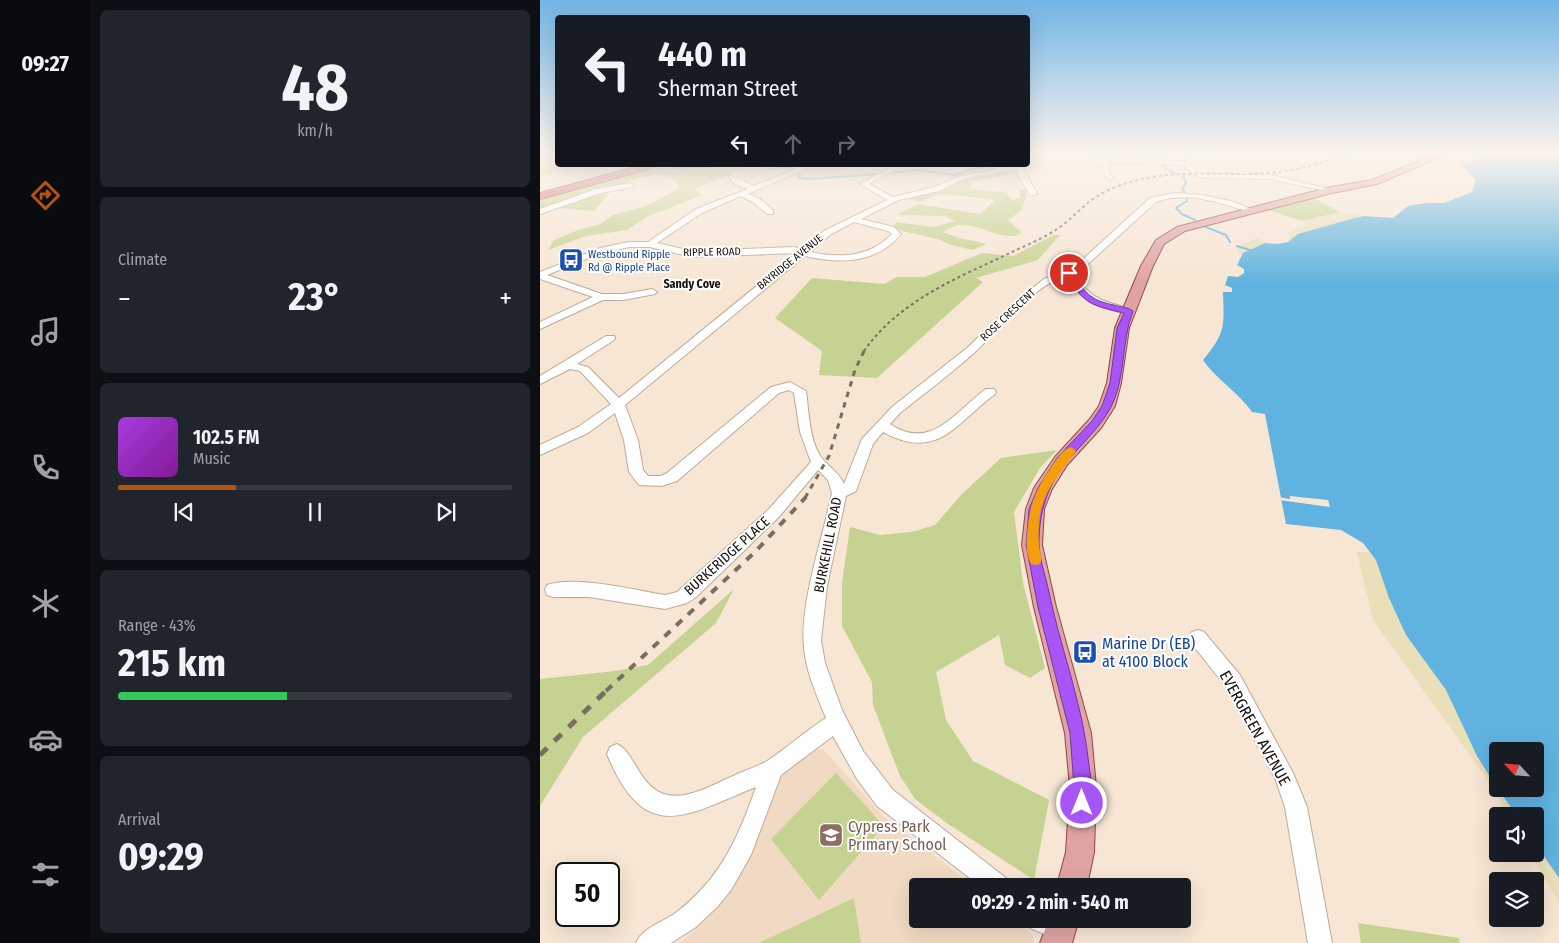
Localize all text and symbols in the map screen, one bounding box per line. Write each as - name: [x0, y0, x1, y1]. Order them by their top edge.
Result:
- text: 440 m: [658, 33, 747, 75]
- icon: left: [575, 35, 640, 100]
- text: 48: [281, 49, 349, 127]
- text: 09:27: [21, 50, 69, 77]
- text: Sherman Street: [658, 75, 798, 102]
- text: km/h: [297, 121, 333, 140]
- icon: left: [726, 130, 754, 158]
- icon: ahead: [779, 130, 807, 158]
- icon: right: [832, 130, 860, 158]
- icon: directions: [28, 178, 63, 213]
- street label: BAYRIDGE AVENUE: [755, 232, 825, 292]
- street label: RIPPLE ROAD: [683, 245, 741, 259]
- bus stop icon: Westbound Ripple Rd @ Ripple Place: [558, 247, 584, 273]
- place label: Westbound Ripple Rd @ Ripple Place: [588, 248, 670, 274]
- text: Climate: [118, 250, 167, 269]
- pin: [1048, 252, 1090, 294]
- icon: arrive: [1055, 259, 1083, 287]
- text: 23°: [288, 274, 342, 320]
- district label: Sandy Cove: [663, 277, 721, 291]
- text: −: [118, 282, 131, 315]
- text: +: [499, 282, 512, 315]
- street label: ROSE CRESCENT: [978, 286, 1039, 344]
- icon: music: [28, 314, 63, 349]
- text: 102.5 FM: [193, 426, 259, 449]
- text: Music: [193, 449, 230, 468]
- icon: phone: [28, 450, 63, 485]
- street label: BURKEHILL ROAD: [810, 496, 846, 594]
- icon: previous: [170, 498, 198, 526]
- icon: pause: [301, 498, 329, 526]
- icon: next: [432, 498, 460, 526]
- street label: BURKERIDGE PLACE: [681, 513, 774, 599]
- icon: climate: [28, 586, 63, 621]
- text: Range · 43%: [118, 616, 196, 635]
- place label: Marine Dr (EB) at 4100 Block: [1102, 634, 1196, 671]
- bus stop icon: Marine Dr (EB) at 4100 Block: [1072, 639, 1098, 665]
- text: 215 km: [118, 640, 226, 686]
- street label: EVERGREEN AVENUE: [1216, 667, 1294, 789]
- icon: car: [28, 722, 63, 757]
- north arrow: [1489, 742, 1544, 798]
- map controls: [1489, 742, 1544, 927]
- position arrow: [1055, 776, 1107, 828]
- button: sound: [1489, 807, 1544, 862]
- text: Arrival: [118, 810, 160, 829]
- place label: Cypress Park Primary School: [848, 817, 947, 854]
- school or university icon: Cypress Park Primary School: [818, 822, 844, 848]
- text: 09:29: [118, 834, 204, 880]
- icon: filters: [28, 857, 63, 892]
- speed limit sign: 50: [555, 862, 620, 927]
- button: layers: [1489, 872, 1544, 927]
- text: 09:29 · 2 min · 540 m: [971, 891, 1129, 914]

